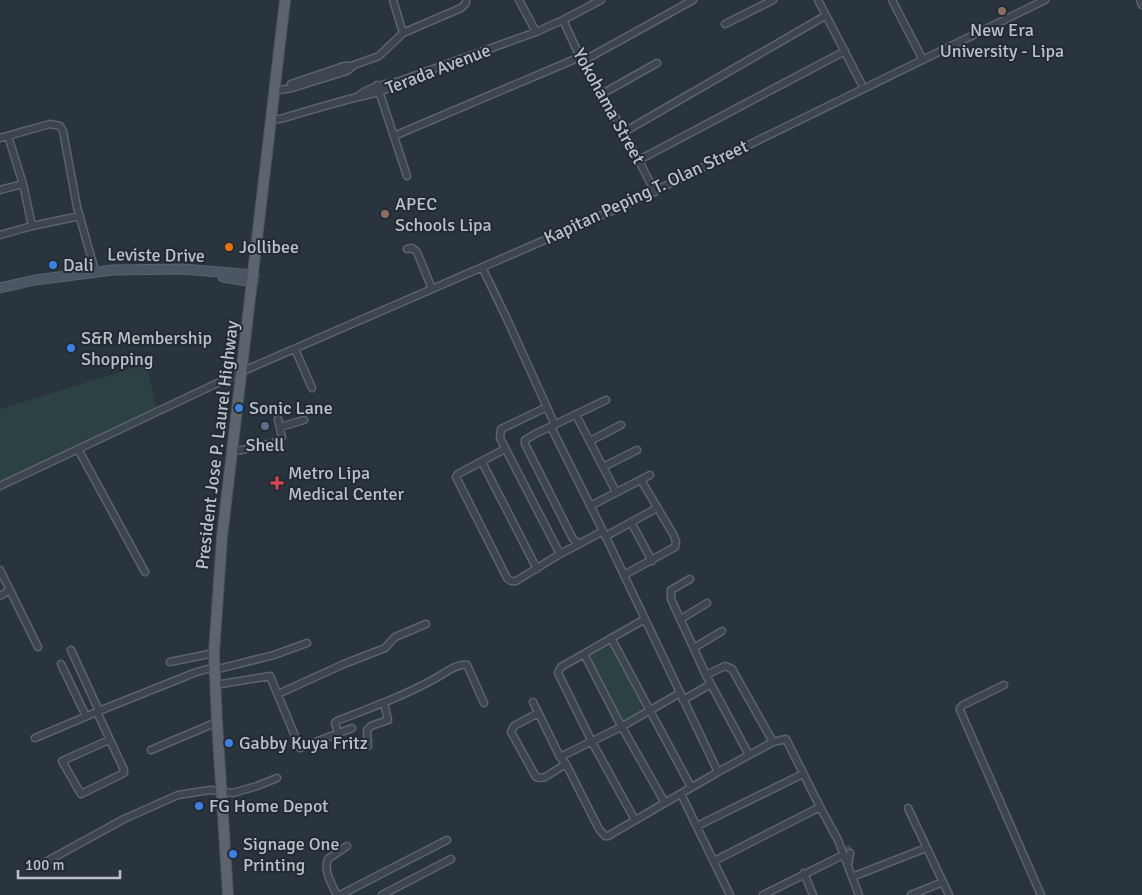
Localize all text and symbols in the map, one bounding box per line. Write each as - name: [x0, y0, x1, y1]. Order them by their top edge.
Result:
- marker: New Era University - Lipa: [996, 5, 1008, 17]
- place label: New Era University - Lipa: [940, 19, 1064, 62]
- street label: Terada Avenue: [382, 39, 494, 99]
- street label: Yokohama Street: [568, 44, 650, 168]
- street label: Kapitan Peping T. Olan Street: [540, 135, 752, 249]
- place label: APEC Schools Lipa: [395, 193, 492, 236]
- marker: APEC Schools Lipa: [379, 208, 391, 220]
- place label: Jollibee: [239, 236, 299, 258]
- marker: Jollibee: [223, 241, 235, 253]
- street label: Leviste Drive: [107, 243, 205, 267]
- place label: Dali: [63, 254, 94, 276]
- marker: Dali: [47, 259, 59, 271]
- street label: President Jose P. Laurel Highway: [191, 319, 243, 571]
- place label: S&R Membership Shopping: [81, 327, 212, 370]
- marker: S&R Membership Shopping: [65, 342, 77, 354]
- place label: Sonic Lane: [249, 397, 333, 419]
- marker: Sonic Lane: [233, 402, 245, 414]
- marker: Shell: [259, 420, 271, 432]
- place label: Shell: [245, 434, 285, 456]
- place label: Metro Lipa Medical Center: [288, 462, 404, 505]
- marker: Metro Lipa Medical Center: [270, 476, 284, 490]
- place label: Gabby Kuya Fritz: [239, 732, 368, 754]
- marker: Gabby Kuya Fritz: [223, 737, 235, 749]
- place label: FG Home Depot: [209, 795, 328, 817]
- marker: FG Home Depot: [193, 800, 205, 812]
- place label: Signage One Printing: [243, 833, 339, 876]
- scale bar: [18, 848, 120, 880]
- marker: Signage One Printing: [227, 848, 239, 860]
- text: 100 m: [25, 856, 65, 874]

